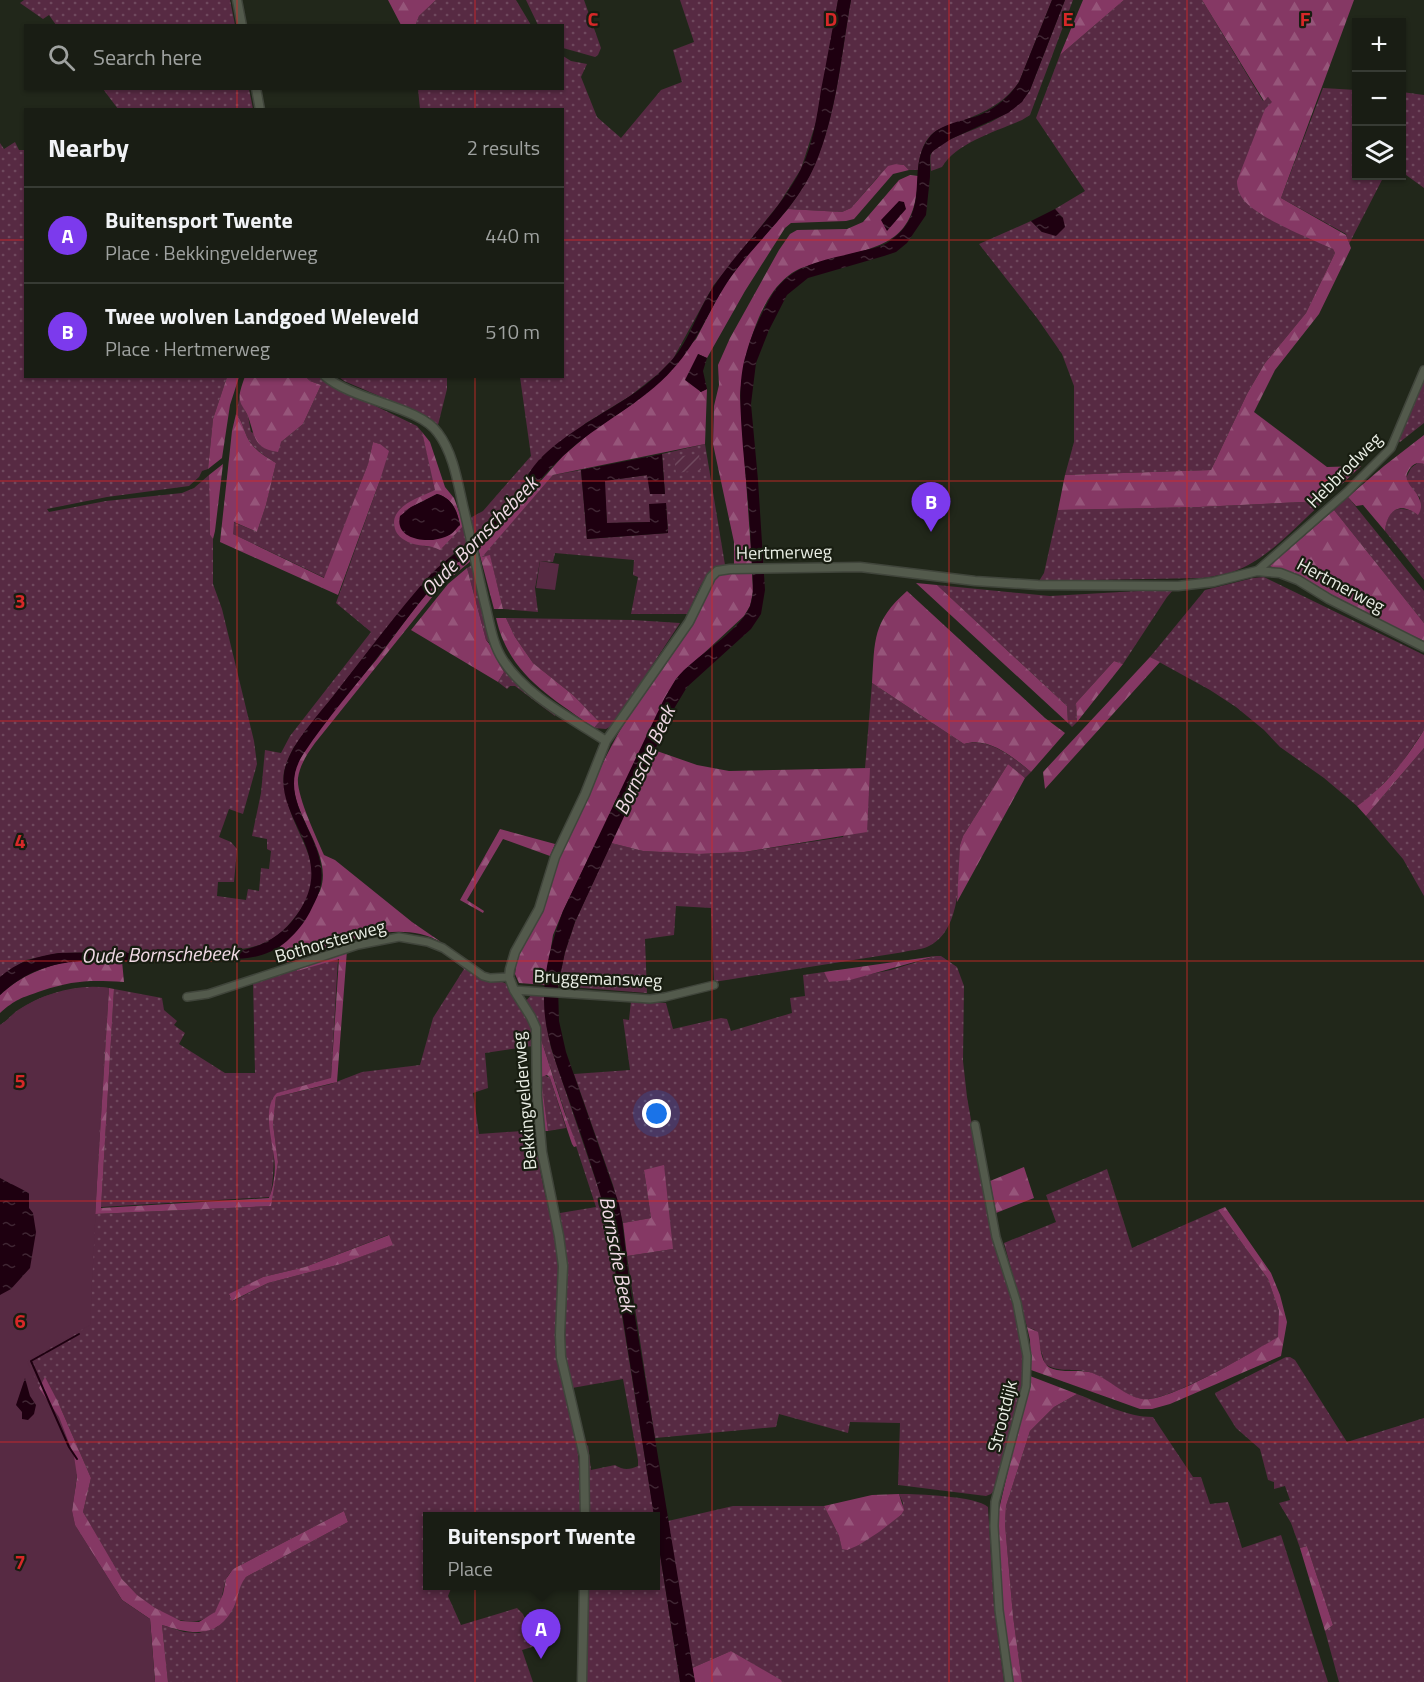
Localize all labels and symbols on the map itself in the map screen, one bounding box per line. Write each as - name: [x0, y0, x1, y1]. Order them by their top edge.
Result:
- text: C: [588, 3, 599, 34]
- text: D: [825, 3, 837, 34]
- text: E: [1062, 3, 1074, 34]
- text: F: [1300, 3, 1311, 34]
- street label: Hebbrodweg: [1300, 426, 1388, 514]
- water label: Oude Bornschebeek: [413, 467, 546, 603]
- pin: B: [912, 482, 950, 532]
- street label: Hertmerweg: [736, 538, 832, 566]
- street label: Hertmerweg: [1292, 551, 1390, 619]
- text: 3: [14, 585, 26, 616]
- water label: Bornsche Beek: [605, 699, 684, 820]
- text: 4: [14, 825, 26, 856]
- street label: Bothorsterweg: [271, 912, 389, 970]
- water label: Oude Bornschebeek: [81, 937, 241, 971]
- street label: Bruggemansweg: [533, 962, 663, 994]
- street label: Bekkingvelderweg: [505, 1031, 543, 1171]
- text: 5: [14, 1065, 26, 1096]
- your location: [642, 1099, 671, 1128]
- water label: Bornsche Beek: [592, 1194, 645, 1316]
- text: 6: [14, 1305, 26, 1336]
- street label: Strootdijk: [980, 1377, 1024, 1455]
- text: 7: [14, 1546, 26, 1577]
- pin: A: [522, 1610, 560, 1659]

